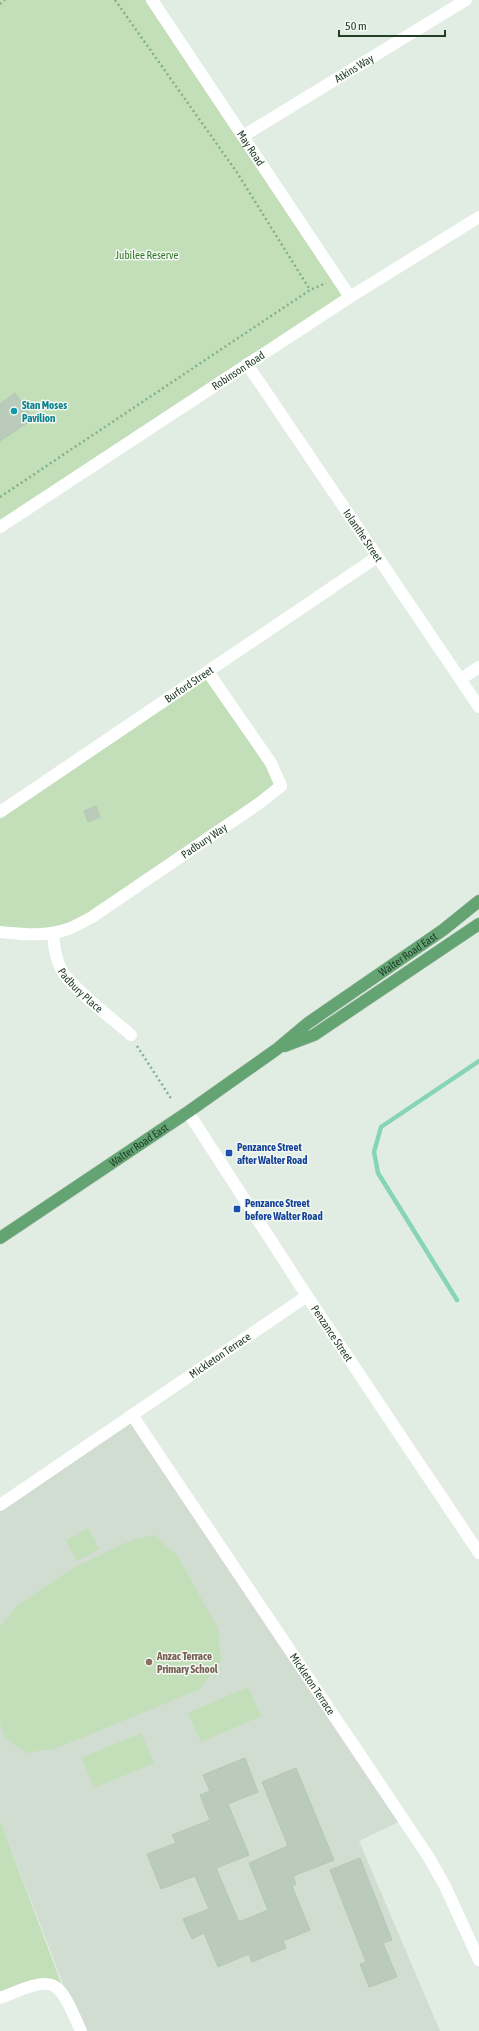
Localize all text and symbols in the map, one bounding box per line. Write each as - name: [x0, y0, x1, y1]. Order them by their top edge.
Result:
- scale bar: [339, 12, 445, 38]
- text: 50 m: [345, 19, 367, 33]
- street label: Atkins Way: [332, 52, 376, 85]
- street label: May Road: [235, 128, 267, 168]
- park label: Jubilee Reserve: [116, 249, 178, 261]
- street label: Robinson Road: [210, 349, 267, 392]
- place label: Stan Moses Pavilion: [22, 399, 67, 424]
- marker: Stan Moses Pavilion: [9, 406, 19, 416]
- street label: Iolanthe Street: [341, 507, 385, 564]
- street label: Burford Street: [162, 664, 215, 705]
- street label: Padbury Way: [179, 821, 230, 861]
- street label: Walter Road East: [376, 930, 439, 978]
- street label: Padbury Place: [56, 966, 105, 1015]
- street label: Walter Road East: [107, 1121, 170, 1169]
- place label: Penzance Street after Walter Road: [237, 1141, 307, 1166]
- marker: Penzance Street after Walter Road: [224, 1148, 234, 1158]
- place label: Penzance Street before Walter Road: [245, 1197, 323, 1222]
- marker: Penzance Street before Walter Road: [232, 1204, 242, 1214]
- street label: Penzance Street: [309, 1303, 355, 1364]
- street label: Mickleton Terrace: [187, 1330, 253, 1380]
- place label: Anzac Terrace Primary School: [156, 1650, 219, 1675]
- street label: Mickleton Terrace: [288, 1651, 337, 1717]
- marker: Anzac Terrace Primary School: [144, 1657, 154, 1667]

